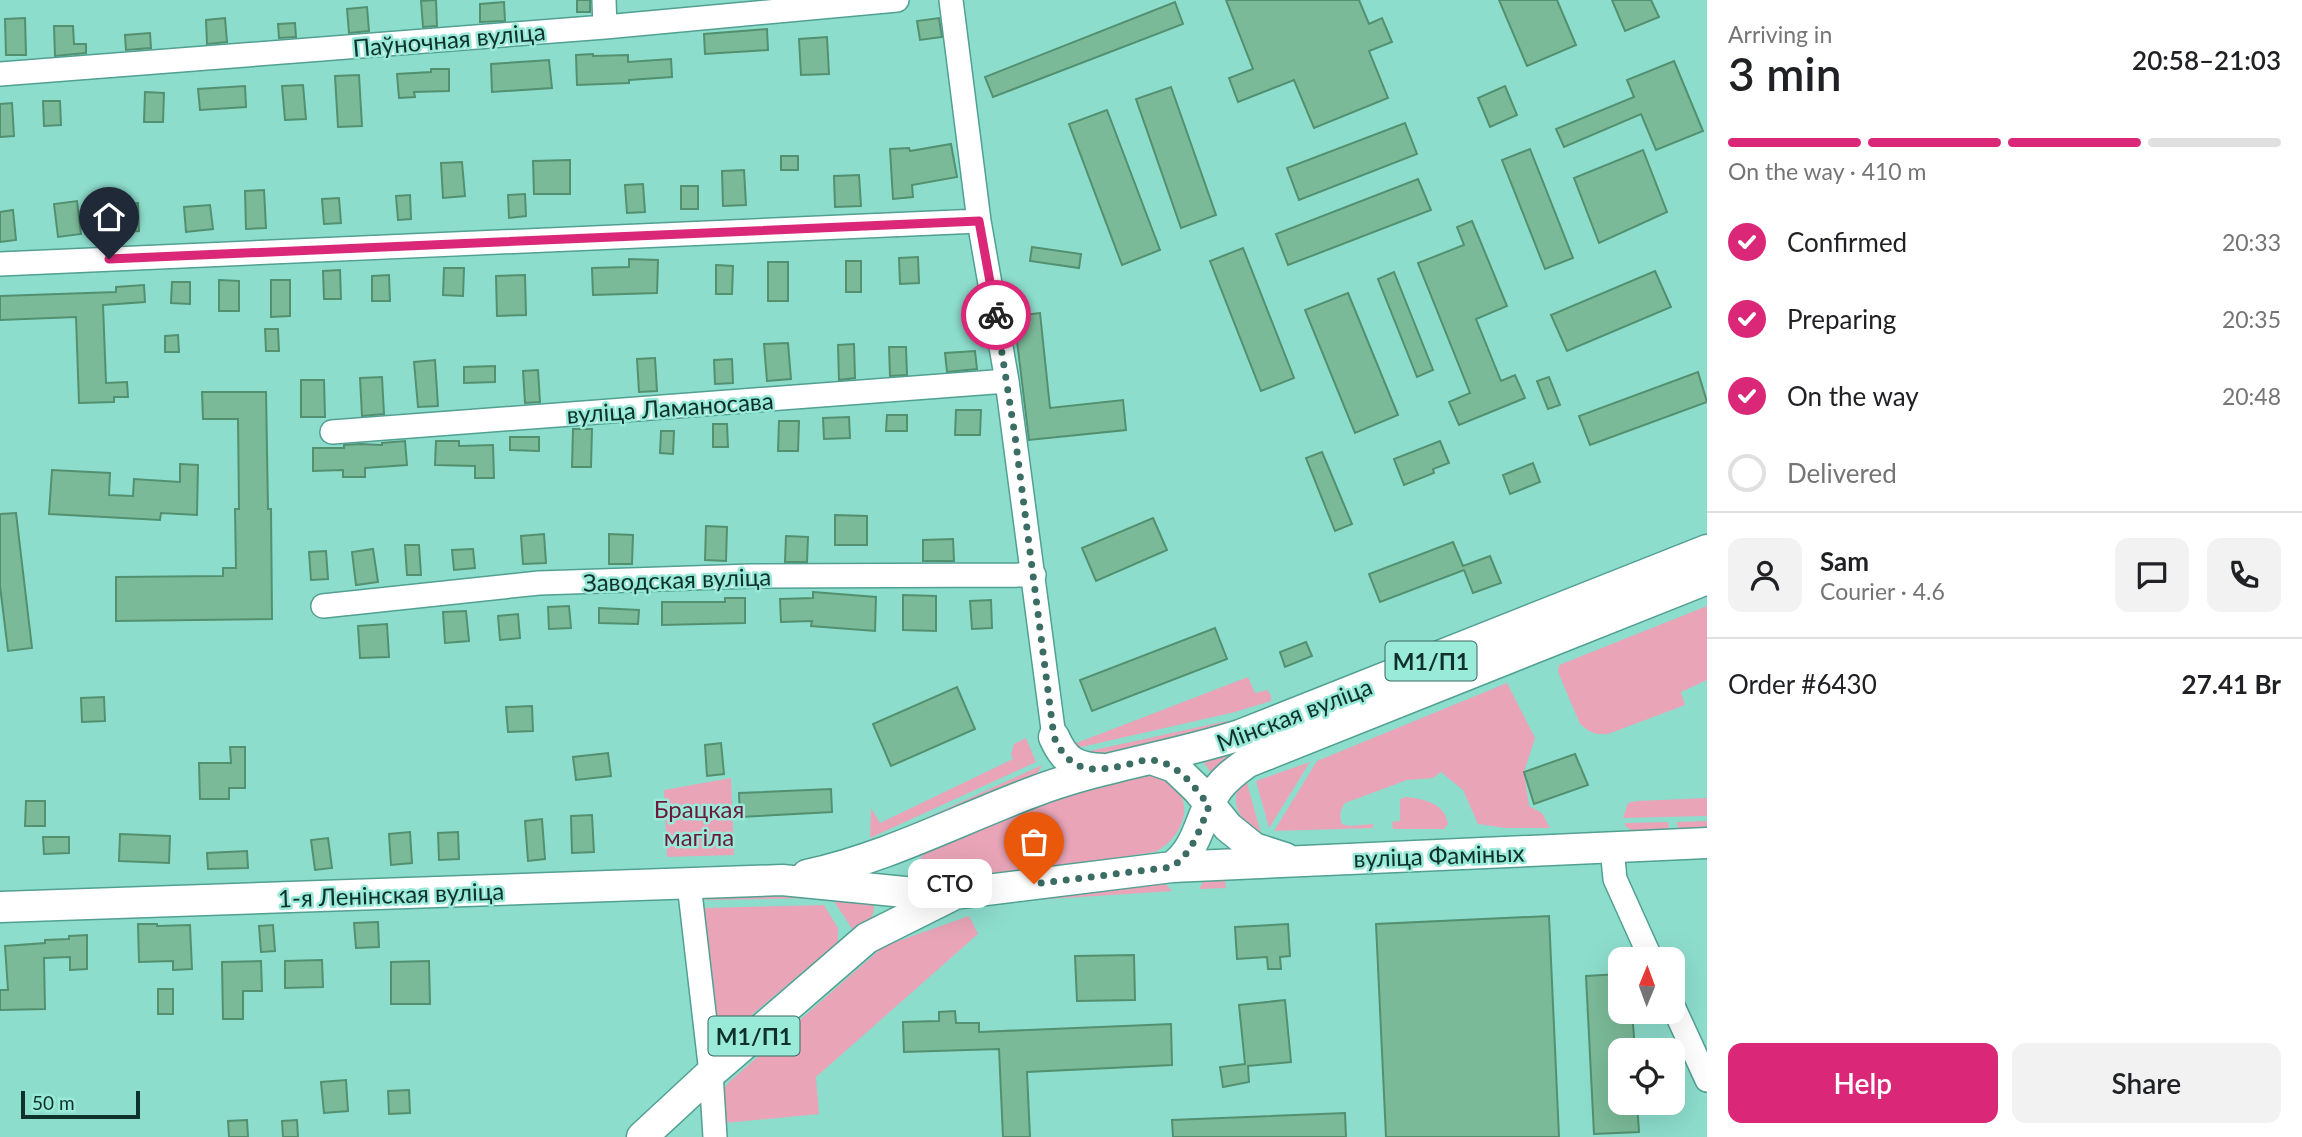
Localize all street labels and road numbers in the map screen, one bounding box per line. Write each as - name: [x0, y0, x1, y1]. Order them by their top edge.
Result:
- street label: Паўночная вуліца: [351, 16, 547, 62]
- street label: вуліца Ламаносава: [566, 385, 774, 429]
- street label: Заводская вуліца: [582, 561, 772, 597]
- road number: М1/П1: [1386, 642, 1476, 680]
- street label: Мінская вуліца: [1212, 671, 1376, 757]
- street label: вуліца Фаміных: [1353, 838, 1525, 872]
- street label: 1-я Ленінская вуліца: [277, 876, 505, 912]
- road number: М1/П1: [708, 1016, 800, 1056]

